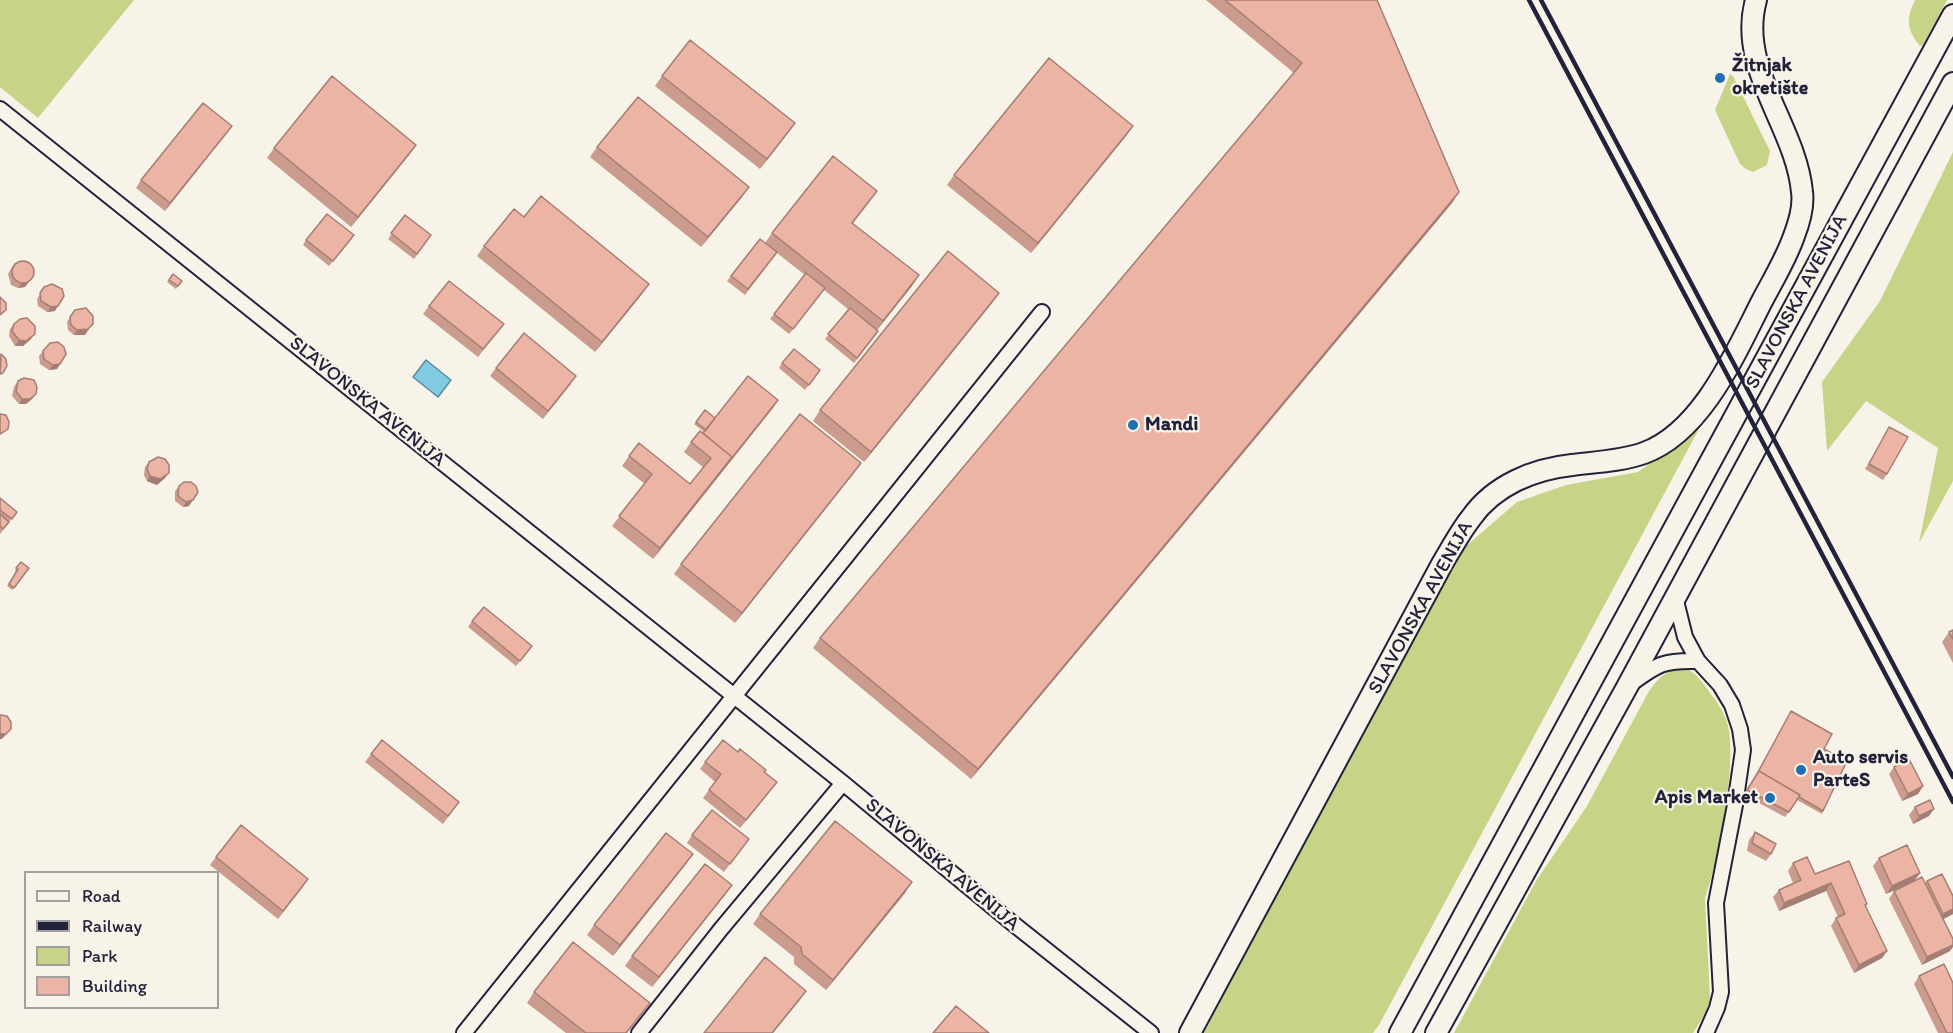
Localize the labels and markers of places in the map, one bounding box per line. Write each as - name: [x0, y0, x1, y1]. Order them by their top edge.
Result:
- place label: Žitnjak okretište: [1732, 54, 1808, 101]
- marker: Žitnjak okretište: [1713, 71, 1727, 85]
- place label: Mandi: [1145, 413, 1198, 437]
- marker: Mandi: [1126, 418, 1140, 432]
- place label: Auto servis ParteS: [1813, 746, 1908, 793]
- marker: Auto servis ParteS: [1794, 763, 1808, 777]
- place label: Apis Market: [1655, 786, 1758, 810]
- marker: Apis Market: [1763, 791, 1777, 805]

